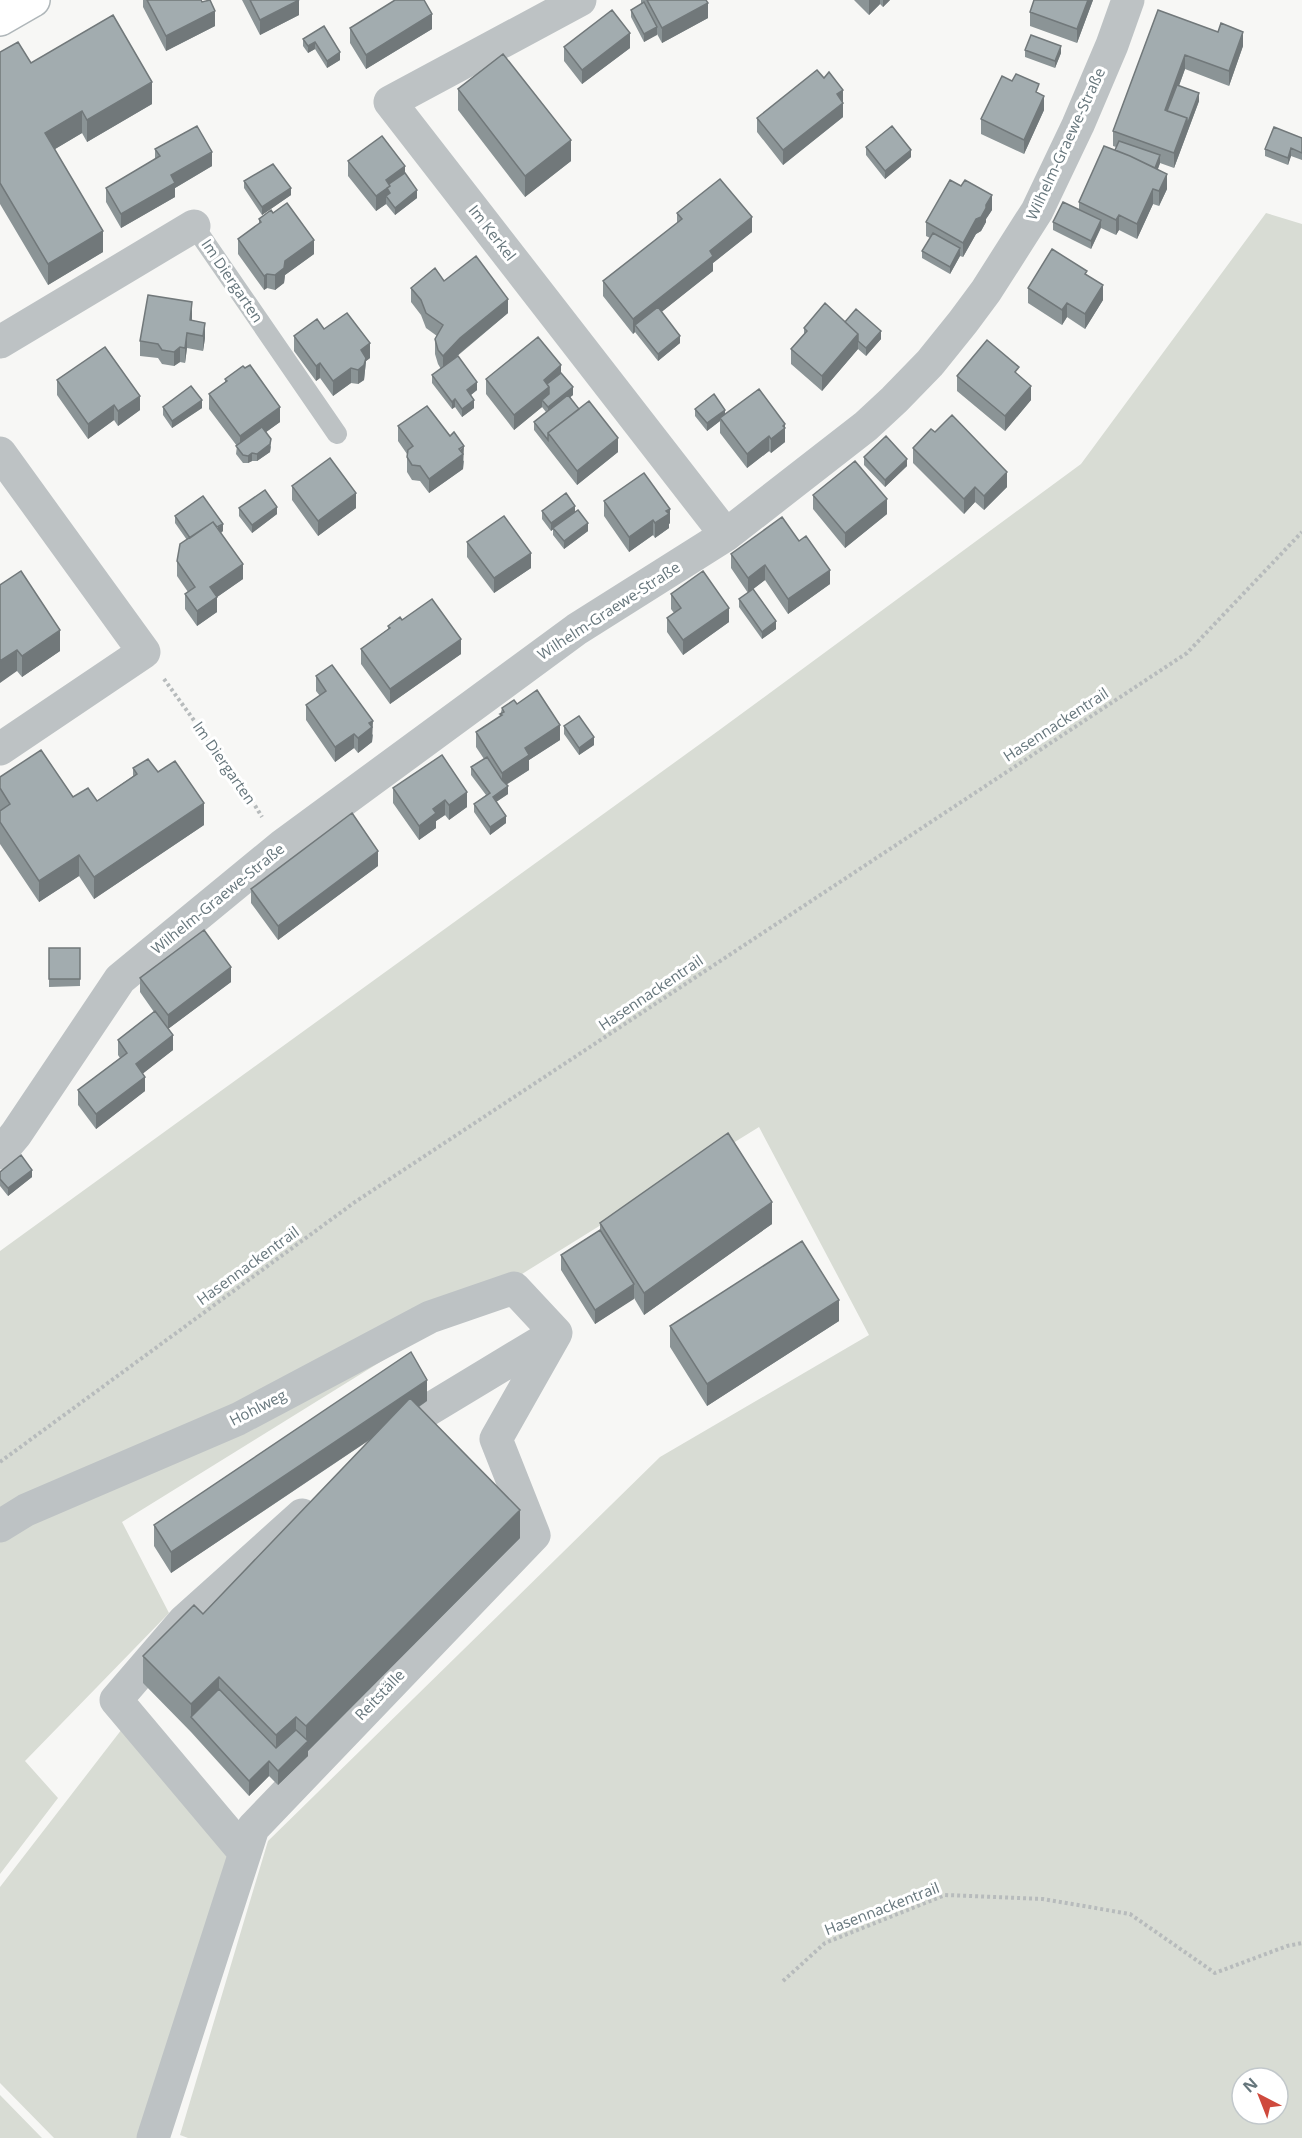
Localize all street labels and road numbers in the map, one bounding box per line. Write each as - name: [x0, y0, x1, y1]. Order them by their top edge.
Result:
- street label: Wilhelm-Graewe-Straße: [1021, 64, 1109, 223]
- street label: Im Kerkel: [465, 200, 521, 264]
- street label: Im Diergarten: [197, 235, 268, 326]
- street label: Wilhelm-Graewe-Straße: [533, 557, 684, 664]
- street label: Hasennackentrail: [999, 683, 1112, 766]
- street label: Im Diergarten: [189, 717, 261, 808]
- street label: Wilhelm-Graewe-Straße: [147, 838, 288, 958]
- street label: Hasennackentrail: [594, 950, 707, 1035]
- street label: Hasennackentrail: [192, 1221, 303, 1309]
- street label: Hohlweg: [226, 1384, 289, 1430]
- street label: Reitställe: [350, 1664, 409, 1724]
- street label: Hasennackentrail: [821, 1877, 942, 1939]

